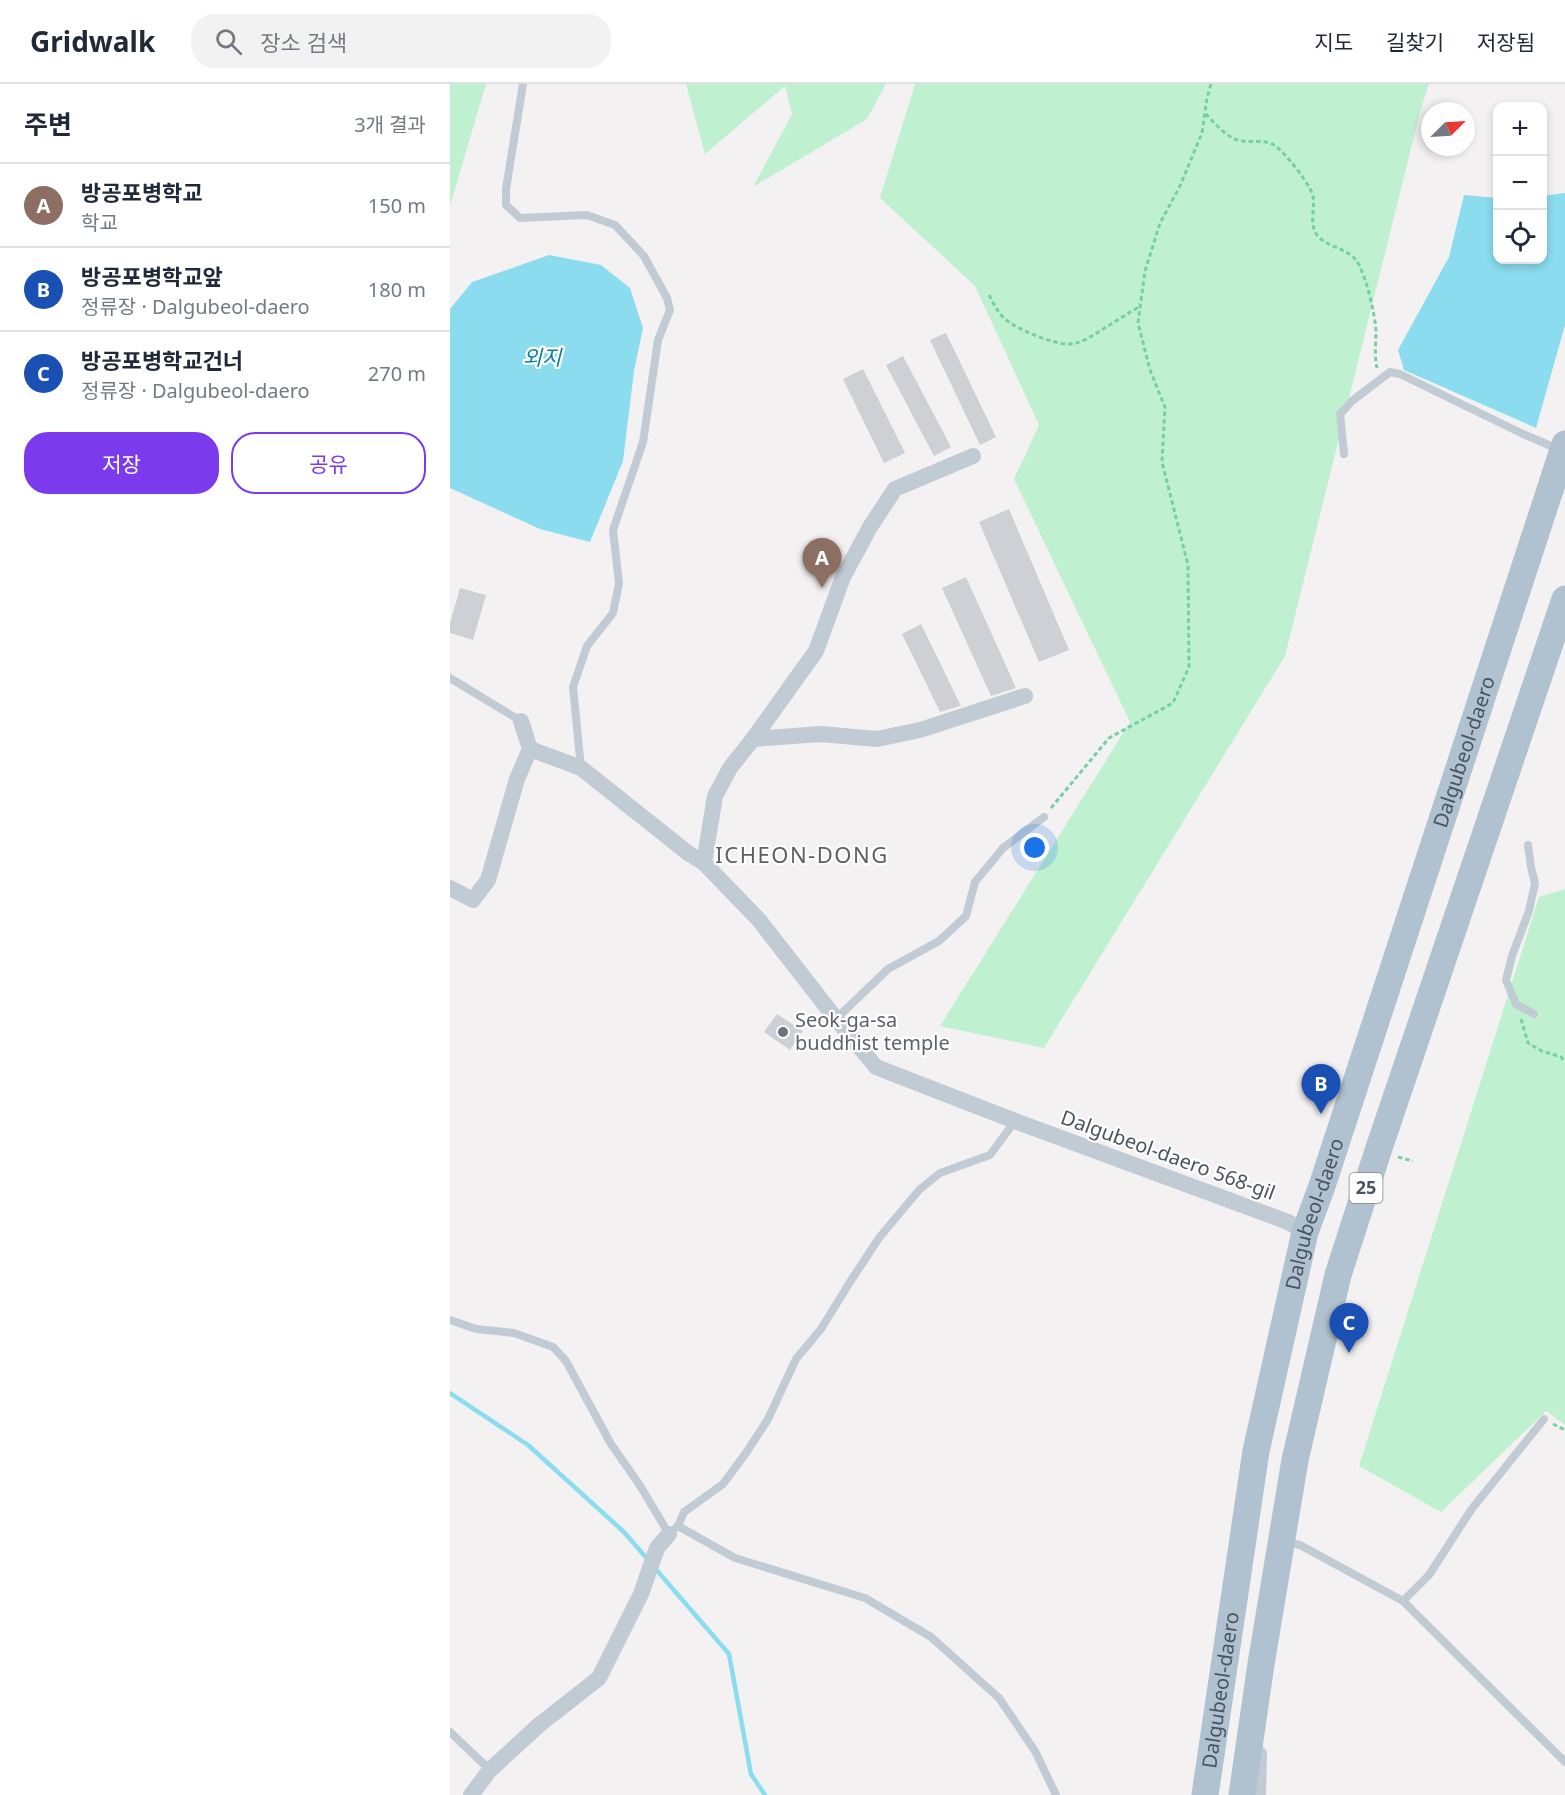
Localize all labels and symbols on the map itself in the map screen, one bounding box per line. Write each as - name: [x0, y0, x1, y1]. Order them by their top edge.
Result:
- north arrow: [1421, 102, 1475, 156]
- water label: 외지: [523, 343, 563, 371]
- pin: A: [802, 538, 842, 588]
- street label: Dalgubeol-daero: [1426, 673, 1501, 831]
- your location: [1020, 833, 1049, 862]
- district label: ICHEON-DONG: [715, 839, 889, 869]
- place label: Seok-ga-sa buddhist temple: [795, 1006, 950, 1056]
- marker: Seok-ga-sa buddhist temple: [776, 1025, 790, 1039]
- pin: B: [1302, 1064, 1340, 1114]
- street label: Dalgubeol-daero 568-gil: [1057, 1103, 1279, 1206]
- street label: Dalgubeol-daero: [1278, 1134, 1350, 1293]
- road number: 25: [1350, 1173, 1382, 1203]
- pin: C: [1330, 1304, 1368, 1353]
- street label: Dalgubeol-daero: [1195, 1610, 1245, 1770]

